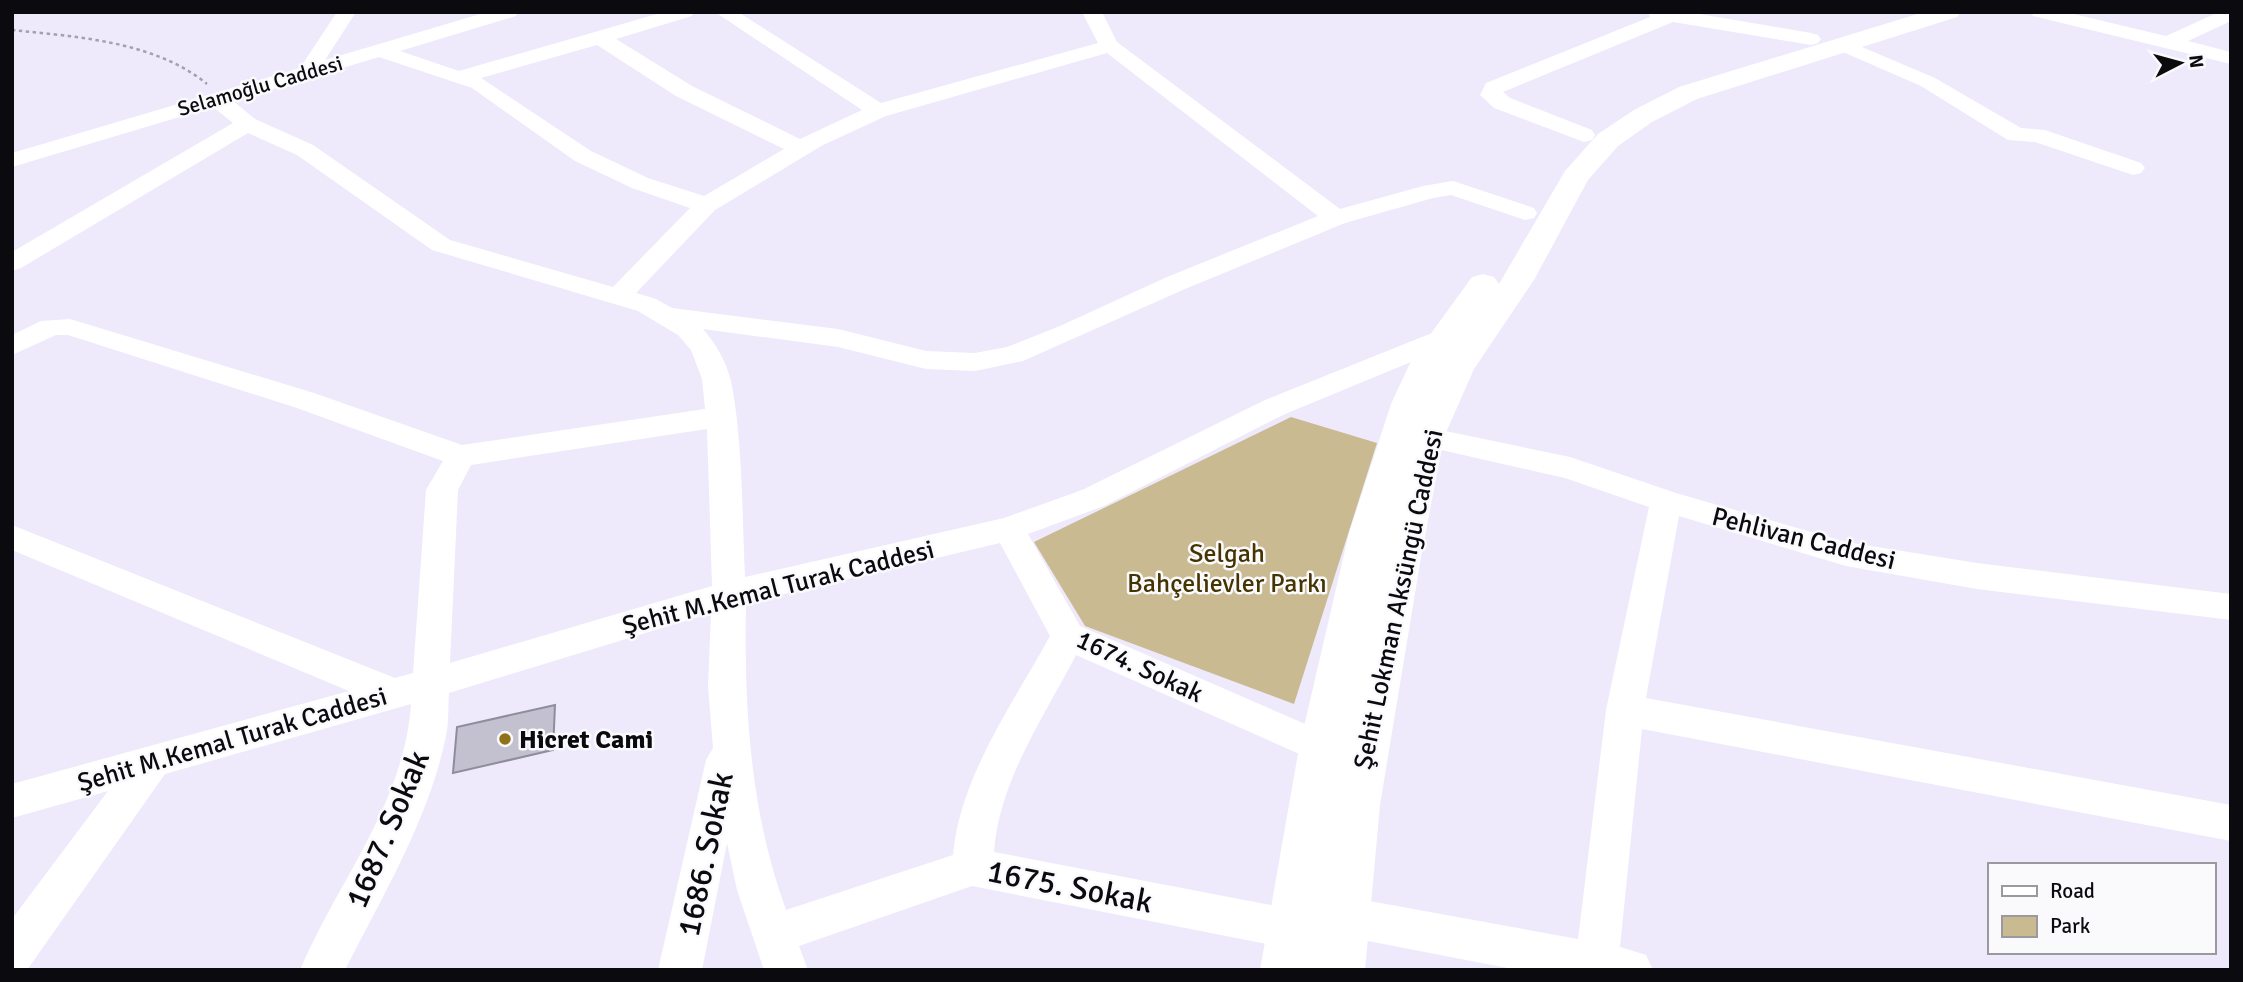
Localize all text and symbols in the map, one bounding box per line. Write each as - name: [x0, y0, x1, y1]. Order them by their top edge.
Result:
- north arrow: [2145, 28, 2215, 98]
- street label: Selamoğlu Caddesi: [174, 50, 346, 122]
- text: N: [2183, 54, 2209, 69]
- street label: Şehit Lokman Aksüngü Caddesi: [1347, 426, 1451, 772]
- street label: Pehlivan Caddesi: [1709, 501, 1899, 577]
- street label: Şehit M.Kemal Turak Caddesi: [619, 534, 938, 642]
- park label: Selgah Bahçelievler Parkı: [1127, 538, 1327, 600]
- street label: 1674. Sokak: [1071, 624, 1208, 710]
- street label: Şehit M.Kemal Turak Caddesi: [74, 680, 391, 799]
- place label: Hicret Cami: [519, 724, 653, 756]
- marker: Hicret Cami: [497, 731, 513, 747]
- street label: 1687. Sokak: [337, 745, 438, 914]
- street label: 1686. Sokak: [669, 768, 742, 940]
- street label: 1675. Sokak: [984, 851, 1156, 922]
- legend: [1988, 863, 2215, 954]
- text: Road: [2050, 878, 2095, 904]
- text: Park: [2050, 913, 2091, 939]

